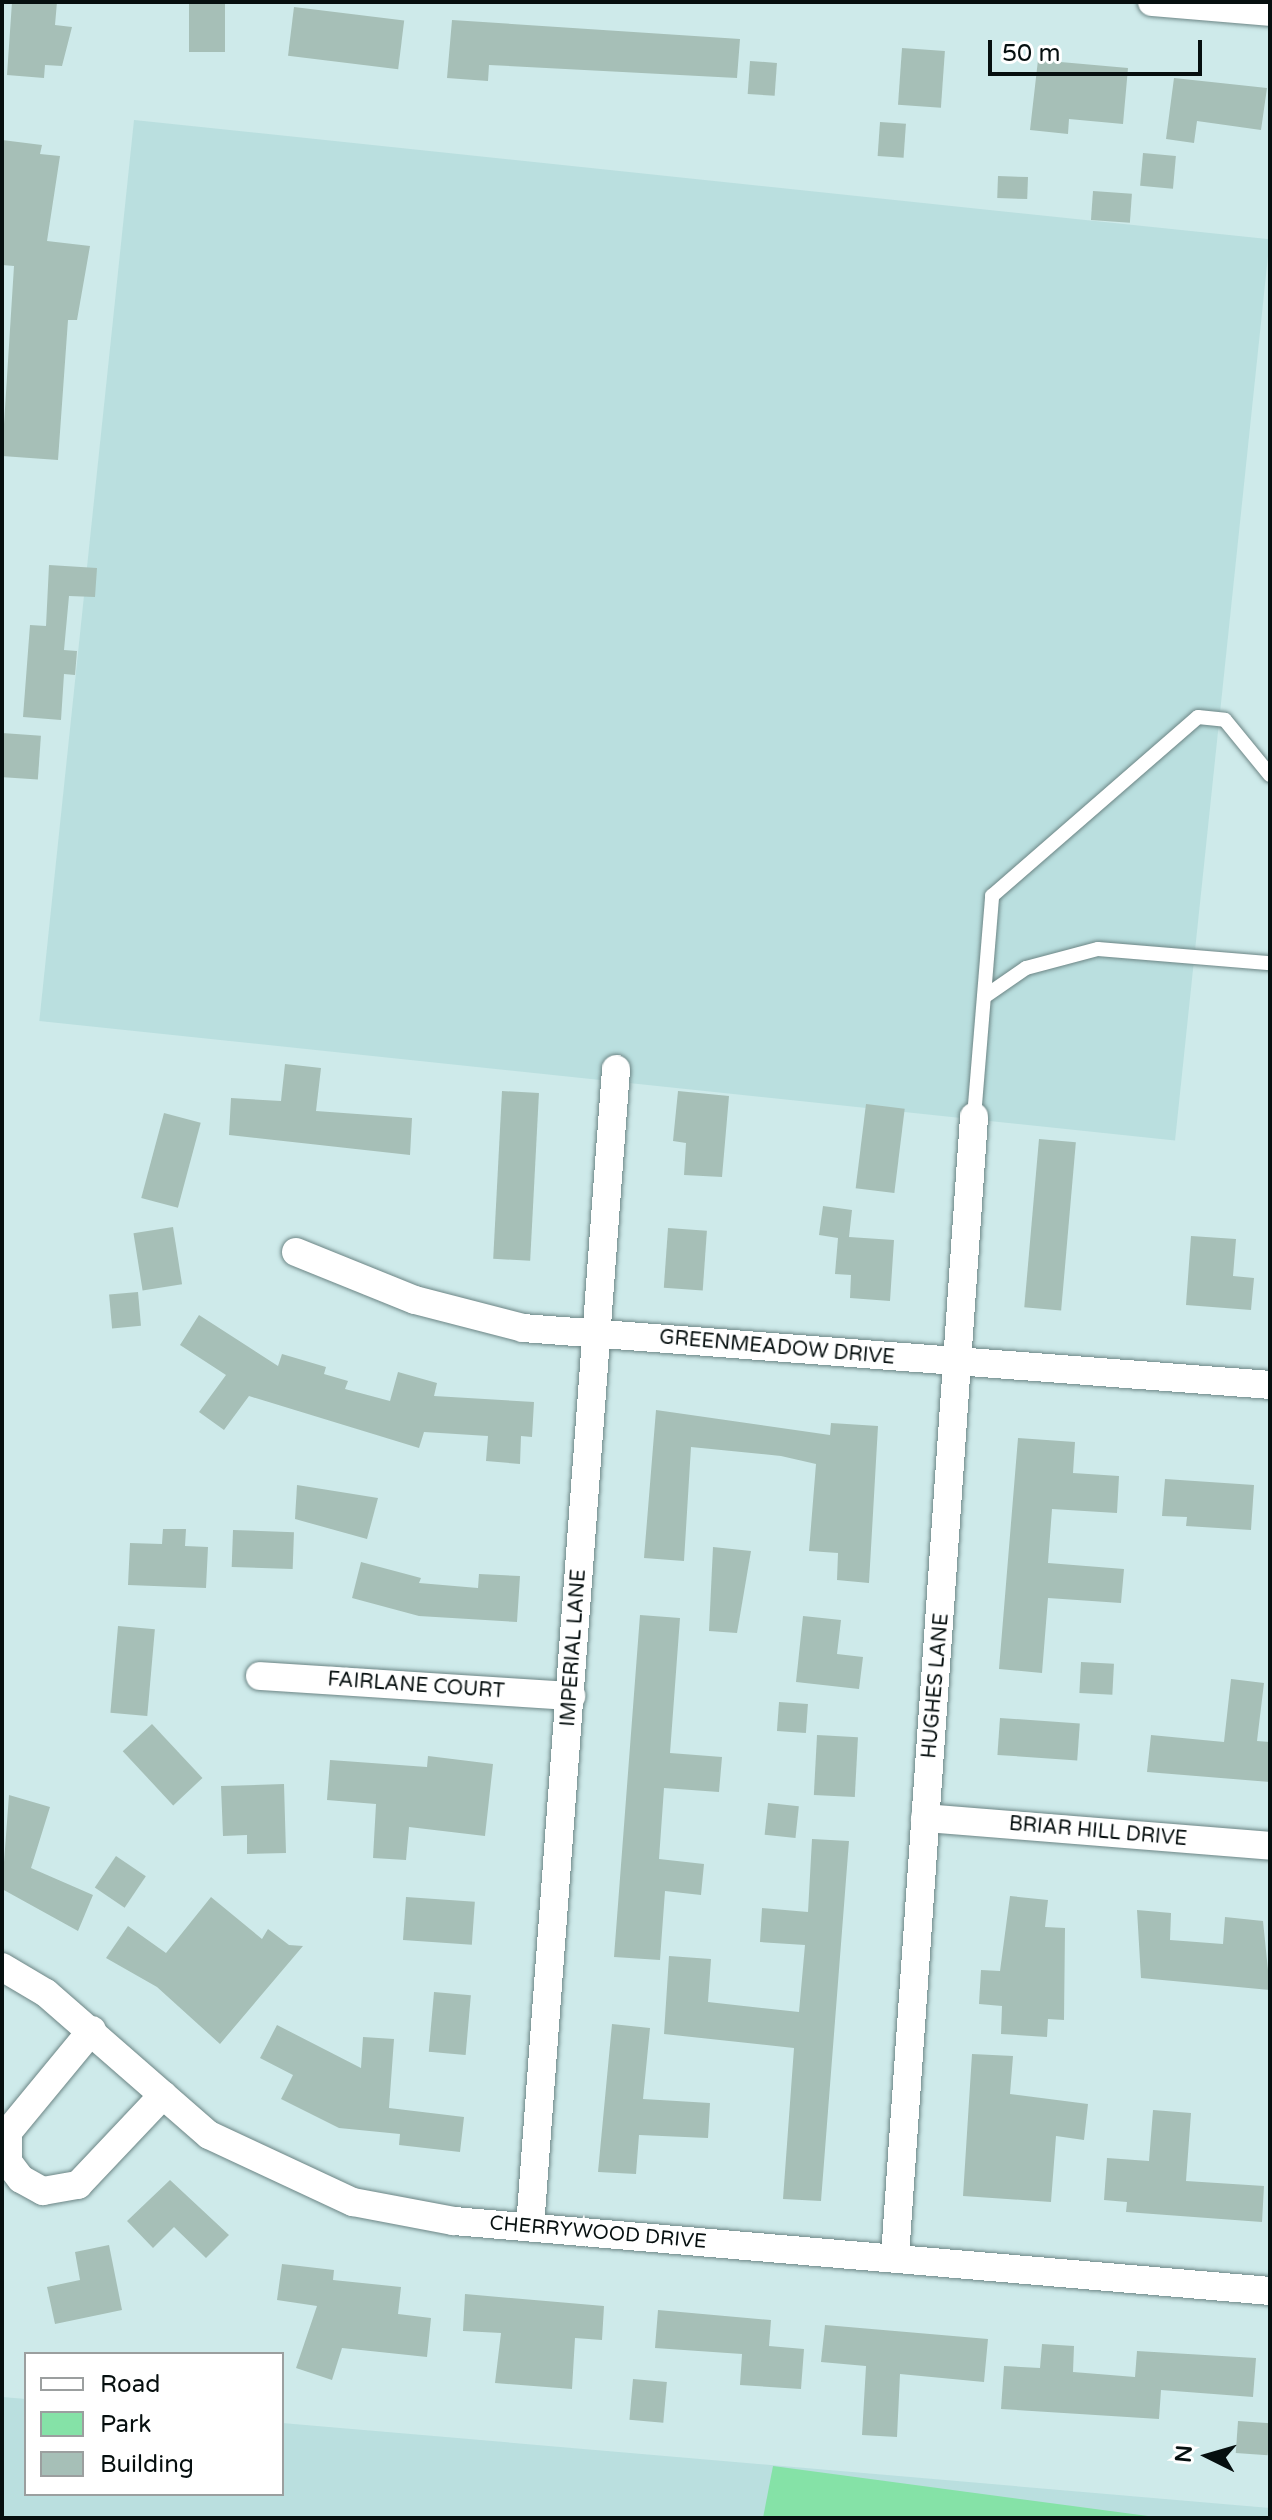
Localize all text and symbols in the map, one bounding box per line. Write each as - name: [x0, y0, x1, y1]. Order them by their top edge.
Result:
- scale bar: [992, 24, 1206, 74]
- text: 50 m: [1002, 39, 1060, 68]
- street label: GREENMEADOW DRIVE: [658, 1326, 896, 1370]
- street label: IMPERIAL LANE: [557, 1569, 591, 1727]
- street label: HUGHES LANE: [918, 1612, 954, 1760]
- street label: FAIRLANE COURT: [327, 1668, 505, 1704]
- street label: BRIAR HILL DRIVE: [1008, 1812, 1188, 1852]
- street label: CHERRYWOOD DRIVE: [488, 2212, 708, 2254]
- legend: [24, 2352, 284, 2496]
- text: Road: [100, 2370, 160, 2399]
- text: Park: [100, 2410, 151, 2439]
- north arrow: [1168, 2416, 1248, 2496]
- text: N: [1170, 2444, 1198, 2464]
- text: Building: [100, 2450, 194, 2479]

